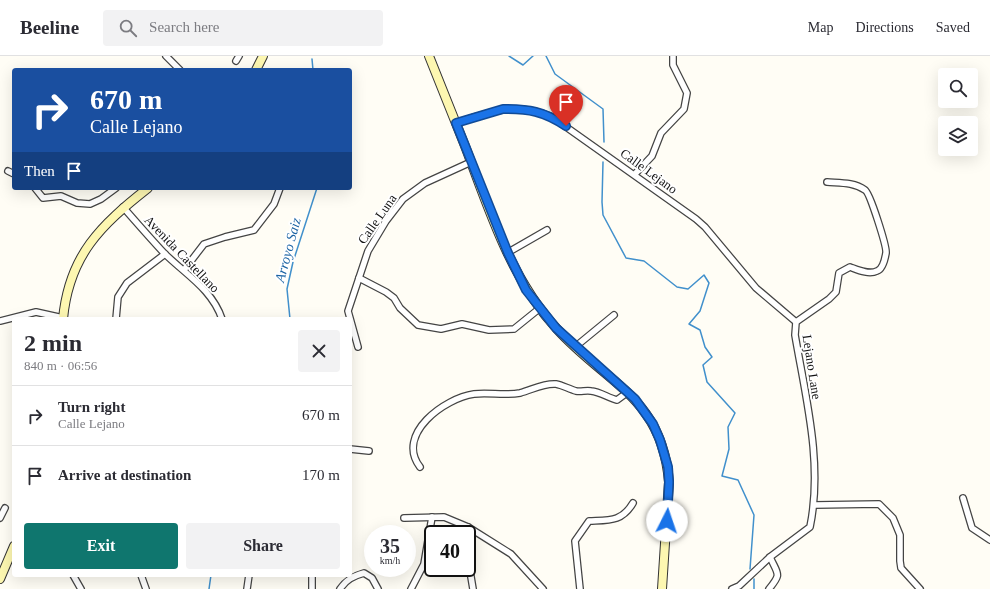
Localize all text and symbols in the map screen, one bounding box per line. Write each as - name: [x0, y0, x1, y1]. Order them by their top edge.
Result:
- search box: [103, 10, 383, 46]
- text: Beeline: [20, 17, 79, 38]
- icon: search: [117, 17, 139, 39]
- text: Search here: [149, 19, 219, 35]
- text: Map: [808, 20, 833, 35]
- text: Directions: [855, 20, 914, 35]
- text: Saved: [936, 20, 970, 35]
- map controls: [938, 68, 978, 156]
- button: search: [938, 68, 978, 108]
- icon: right: [24, 84, 76, 136]
- text: 670 m: [90, 84, 162, 115]
- pin: [549, 85, 583, 126]
- icon: arrive: [555, 91, 577, 113]
- button: layers: [938, 116, 978, 156]
- text: Calle Lejano: [90, 117, 182, 137]
- street label: Calle Lejano: [618, 145, 680, 197]
- icon: arrive: [63, 160, 85, 182]
- text: Then: [24, 163, 55, 179]
- street label: Calle Luna: [354, 191, 400, 247]
- street label: Avenida Castellano: [141, 212, 223, 296]
- water label: Arroyo Saiz: [272, 216, 304, 285]
- text: 2 min: [24, 330, 82, 356]
- button: close: [298, 330, 340, 372]
- street label: Lejano Lane: [799, 334, 825, 401]
- text: 840 m · 06:56: [24, 358, 97, 373]
- text: Turn right: [58, 399, 125, 415]
- icon: right: [24, 405, 46, 427]
- text: 670 m: [302, 407, 340, 423]
- text: Calle Lejano: [58, 416, 125, 431]
- icon: arrive: [24, 465, 46, 487]
- text: Arrive at destination: [58, 467, 191, 483]
- text: 170 m: [302, 467, 340, 483]
- position arrow: [646, 500, 688, 542]
- button: Exit: [24, 523, 178, 569]
- button: Share: [186, 523, 340, 569]
- speed limit sign: 40: [424, 525, 476, 577]
- text: 35: [380, 535, 400, 557]
- text: km/h: [380, 555, 400, 566]

